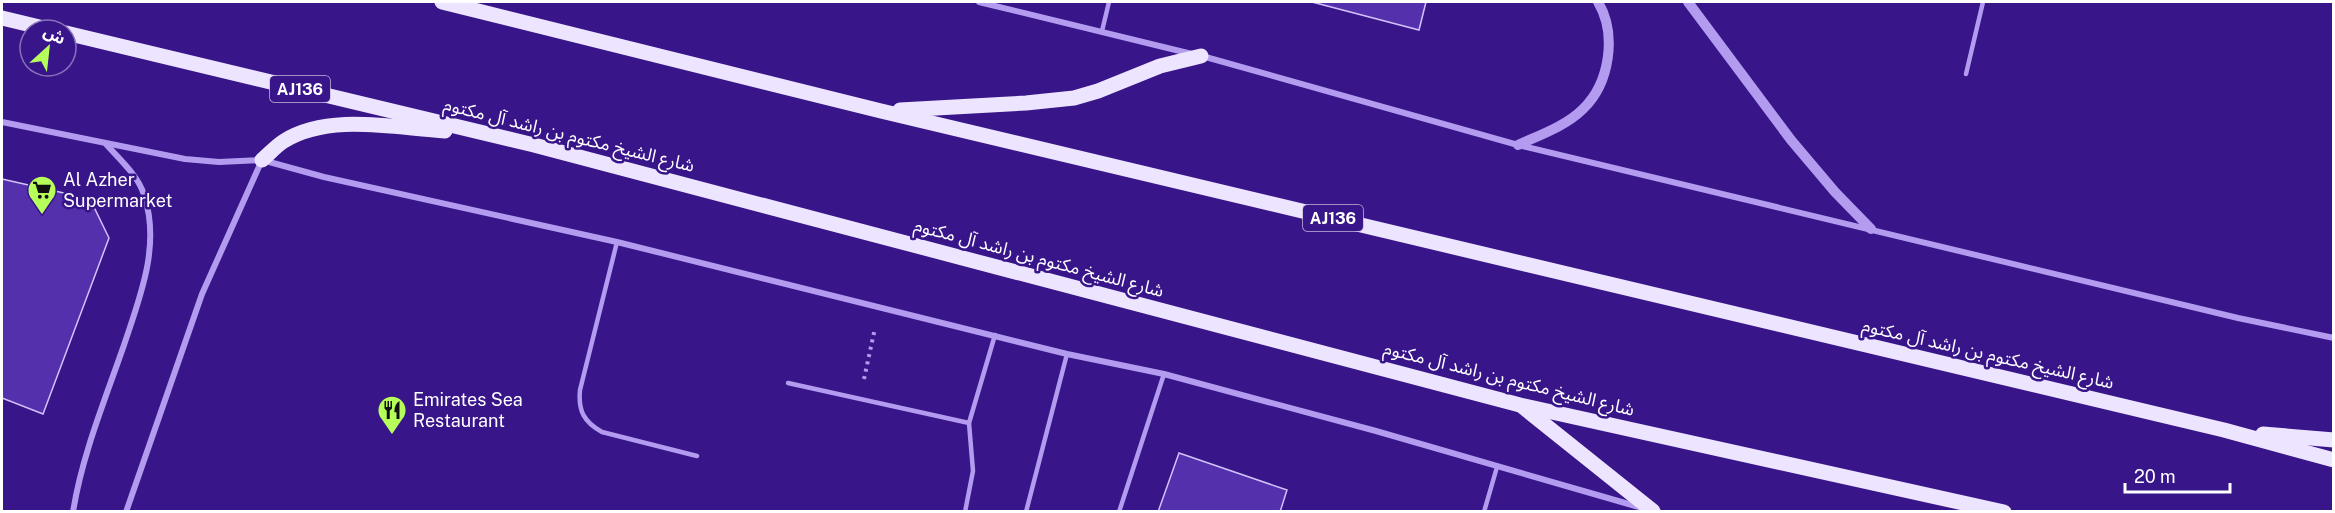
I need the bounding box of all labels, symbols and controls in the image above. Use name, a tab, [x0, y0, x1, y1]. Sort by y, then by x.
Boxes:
north arrow	[18, 18, 78, 78]
text: ش	[41, 22, 69, 49]
road number: AJ136	[270, 76, 330, 102]
street label: شارع الشيخ مكتوم بن راشد آل مكتوم	[441, 93, 697, 180]
place label: Al Azher Supermarket	[63, 169, 173, 211]
supermarket icon: Al Azher Supermarket	[26, 174, 58, 216]
road number: AJ136	[1303, 205, 1363, 231]
street label: شارع الشيخ مكتوم بن راشد آل مكتوم	[911, 214, 1166, 305]
street label: شارع الشيخ مكتوم بن راشد آل مكتوم	[1859, 314, 2116, 397]
street label: شارع الشيخ مكتوم بن راشد آل مكتوم	[1381, 337, 1637, 424]
place label: Emirates Sea Restaurant	[413, 389, 523, 431]
restaurant icon: Emirates Sea Restaurant	[376, 394, 408, 436]
scale bar	[2125, 456, 2230, 494]
text: 20 m	[2134, 466, 2176, 487]

